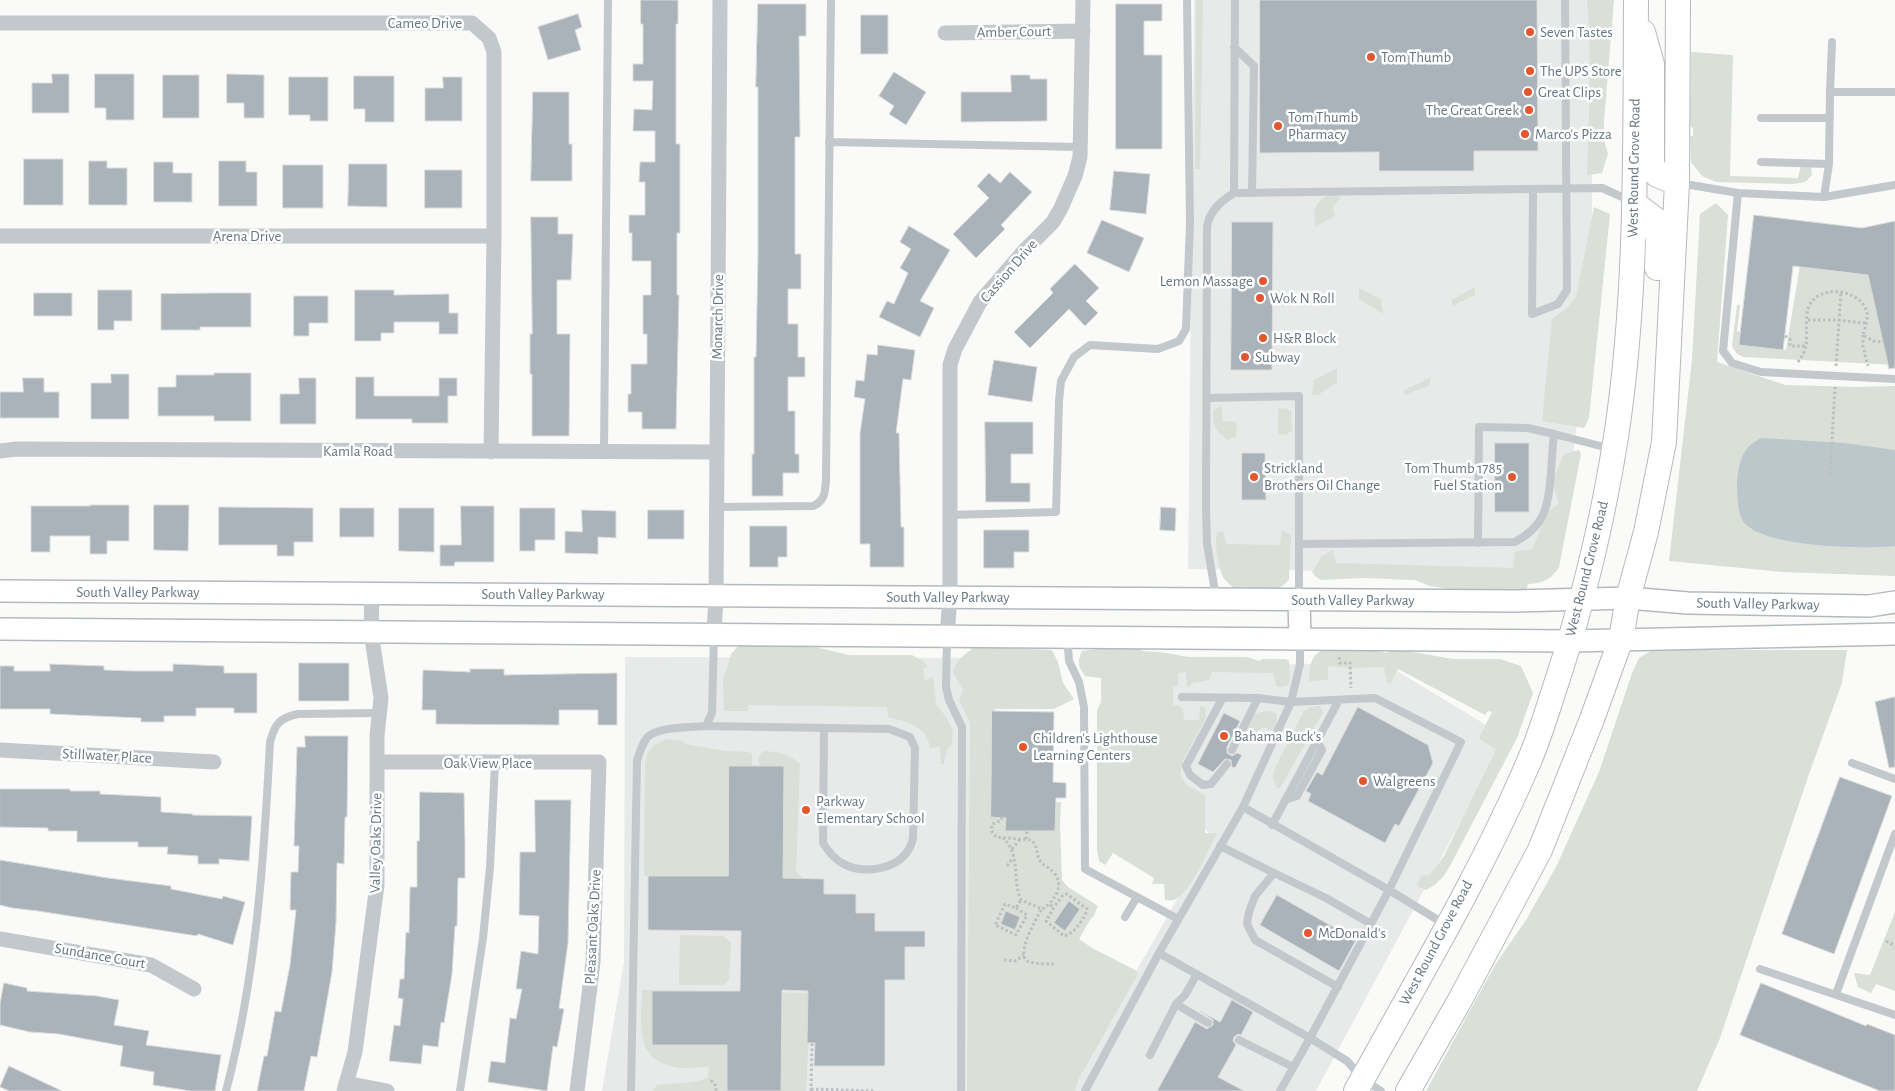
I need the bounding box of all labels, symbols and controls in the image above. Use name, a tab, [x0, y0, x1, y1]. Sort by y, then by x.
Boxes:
street label: Cameo Drive	[388, 14, 462, 32]
street label: Amber Court	[977, 22, 1051, 42]
place label: Seven Tastes	[1540, 23, 1613, 41]
marker: Seven Tastes	[1524, 26, 1536, 38]
place label: Tom Thumb	[1381, 48, 1451, 66]
marker: Tom Thumb	[1365, 51, 1377, 63]
place label: The UPS Store	[1540, 62, 1622, 80]
marker: The UPS Store	[1524, 65, 1536, 77]
place label: Great Clips	[1538, 83, 1601, 101]
marker: Great Clips	[1522, 86, 1534, 98]
street label: West Round Grove Road	[1624, 98, 1644, 238]
place label: The Great Greek	[1426, 101, 1519, 119]
marker: The Great Greek	[1523, 104, 1535, 116]
place label: Tom Thumb Pharmacy	[1288, 108, 1358, 143]
marker: Tom Thumb Pharmacy	[1272, 120, 1284, 132]
place label: Marco's Pizza	[1535, 125, 1612, 143]
marker: Marco's Pizza	[1519, 128, 1531, 140]
street label: Arena Drive	[213, 227, 281, 245]
street label: Cassion Drive	[977, 236, 1041, 306]
place label: Lemon Massage	[1160, 272, 1253, 290]
street label: Monarch Drive	[708, 274, 728, 360]
marker: Lemon Massage	[1257, 275, 1269, 287]
place label: Wok N Roll	[1270, 289, 1335, 307]
marker: Wok N Roll	[1254, 292, 1266, 304]
place label: H&R Block	[1273, 329, 1336, 347]
marker: H&R Block	[1257, 332, 1269, 344]
place label: Subway	[1255, 348, 1300, 366]
marker: Subway	[1239, 351, 1251, 363]
street label: Kamla Road	[323, 442, 393, 460]
place label: Strickland Brothers Oil Change	[1264, 459, 1380, 494]
place label: Tom Thumb 1785 Fuel Station	[1404, 459, 1502, 494]
marker: Strickland Brothers Oil Change	[1248, 471, 1260, 483]
marker: Tom Thumb 1785 Fuel Station	[1506, 471, 1518, 483]
street label: West Round Grove Road	[1561, 499, 1613, 639]
street label: South Valley Parkway	[76, 583, 200, 601]
street label: South Valley Parkway	[481, 585, 605, 603]
street label: South Valley Parkway	[886, 588, 1010, 606]
street label: South Valley Parkway	[1291, 591, 1415, 609]
street label: South Valley Parkway	[1696, 594, 1820, 614]
place label: Bahama Buck's	[1234, 727, 1321, 745]
place label: Children's Lighthouse Learning Centers	[1033, 729, 1158, 764]
marker: Bahama Buck's	[1218, 730, 1230, 742]
marker: Children's Lighthouse Learning Centers	[1017, 741, 1029, 753]
street label: Stillwater Place	[62, 745, 152, 767]
street label: Oak View Place	[444, 754, 532, 772]
place label: Walgreens	[1373, 772, 1435, 790]
marker: Walgreens	[1357, 775, 1369, 787]
place label: Parkway Elementary School	[816, 792, 925, 827]
street label: Valley Oaks Drive	[366, 793, 386, 893]
marker: Parkway Elementary School	[800, 804, 812, 816]
street label: Pleasant Oaks Drive	[581, 869, 605, 985]
street label: West Round Grove Road	[1395, 877, 1477, 1009]
place label: McDonald's	[1318, 924, 1386, 942]
marker: McDonald's	[1302, 927, 1314, 939]
street label: Sundance Court	[53, 939, 147, 973]

